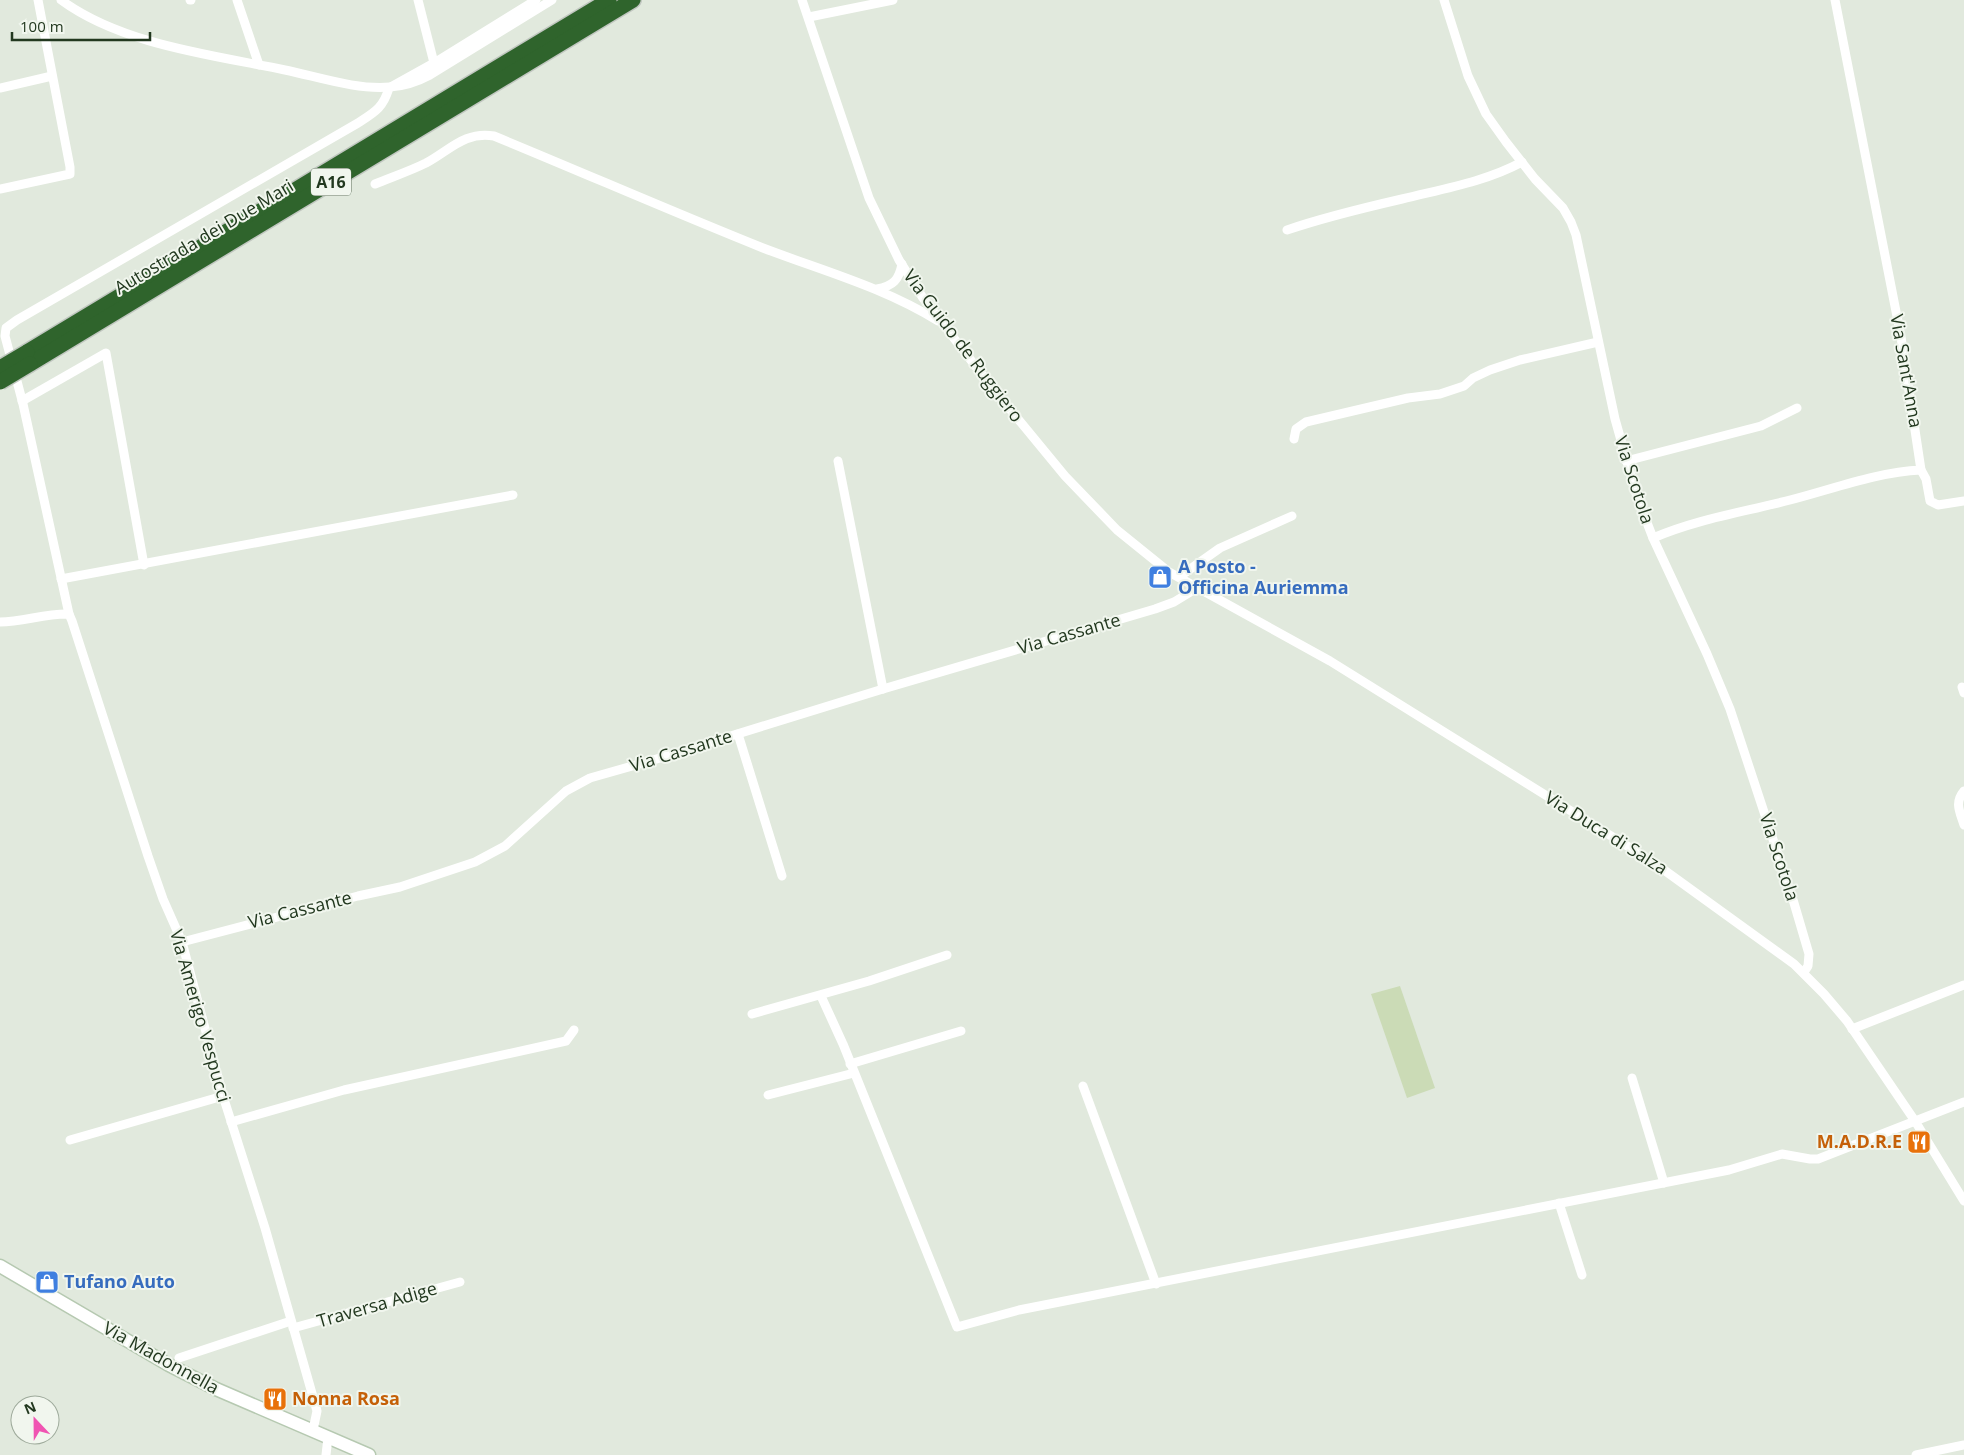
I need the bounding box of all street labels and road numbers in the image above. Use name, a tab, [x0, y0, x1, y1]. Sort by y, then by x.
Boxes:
road number: A16	[311, 168, 351, 196]
street label: Autostrada dei Due Mari	[109, 173, 298, 299]
street label: Via Guido de Ruggiero	[898, 264, 1029, 427]
street label: Via Sant'Anna	[1885, 312, 1929, 429]
street label: Via Scotola	[1609, 433, 1660, 527]
street label: Via Cassante	[1014, 607, 1123, 659]
street label: Via Cassante	[627, 723, 735, 777]
street label: Via Duca di Salza	[1541, 785, 1672, 880]
street label: Via Scotola	[1754, 810, 1805, 904]
street label: Via Cassante	[245, 885, 354, 933]
street label: Via Amerigo Vespucci	[165, 927, 237, 1105]
street label: Traversa Adige	[314, 1275, 440, 1333]
street label: Via Madonnella	[99, 1315, 224, 1399]

